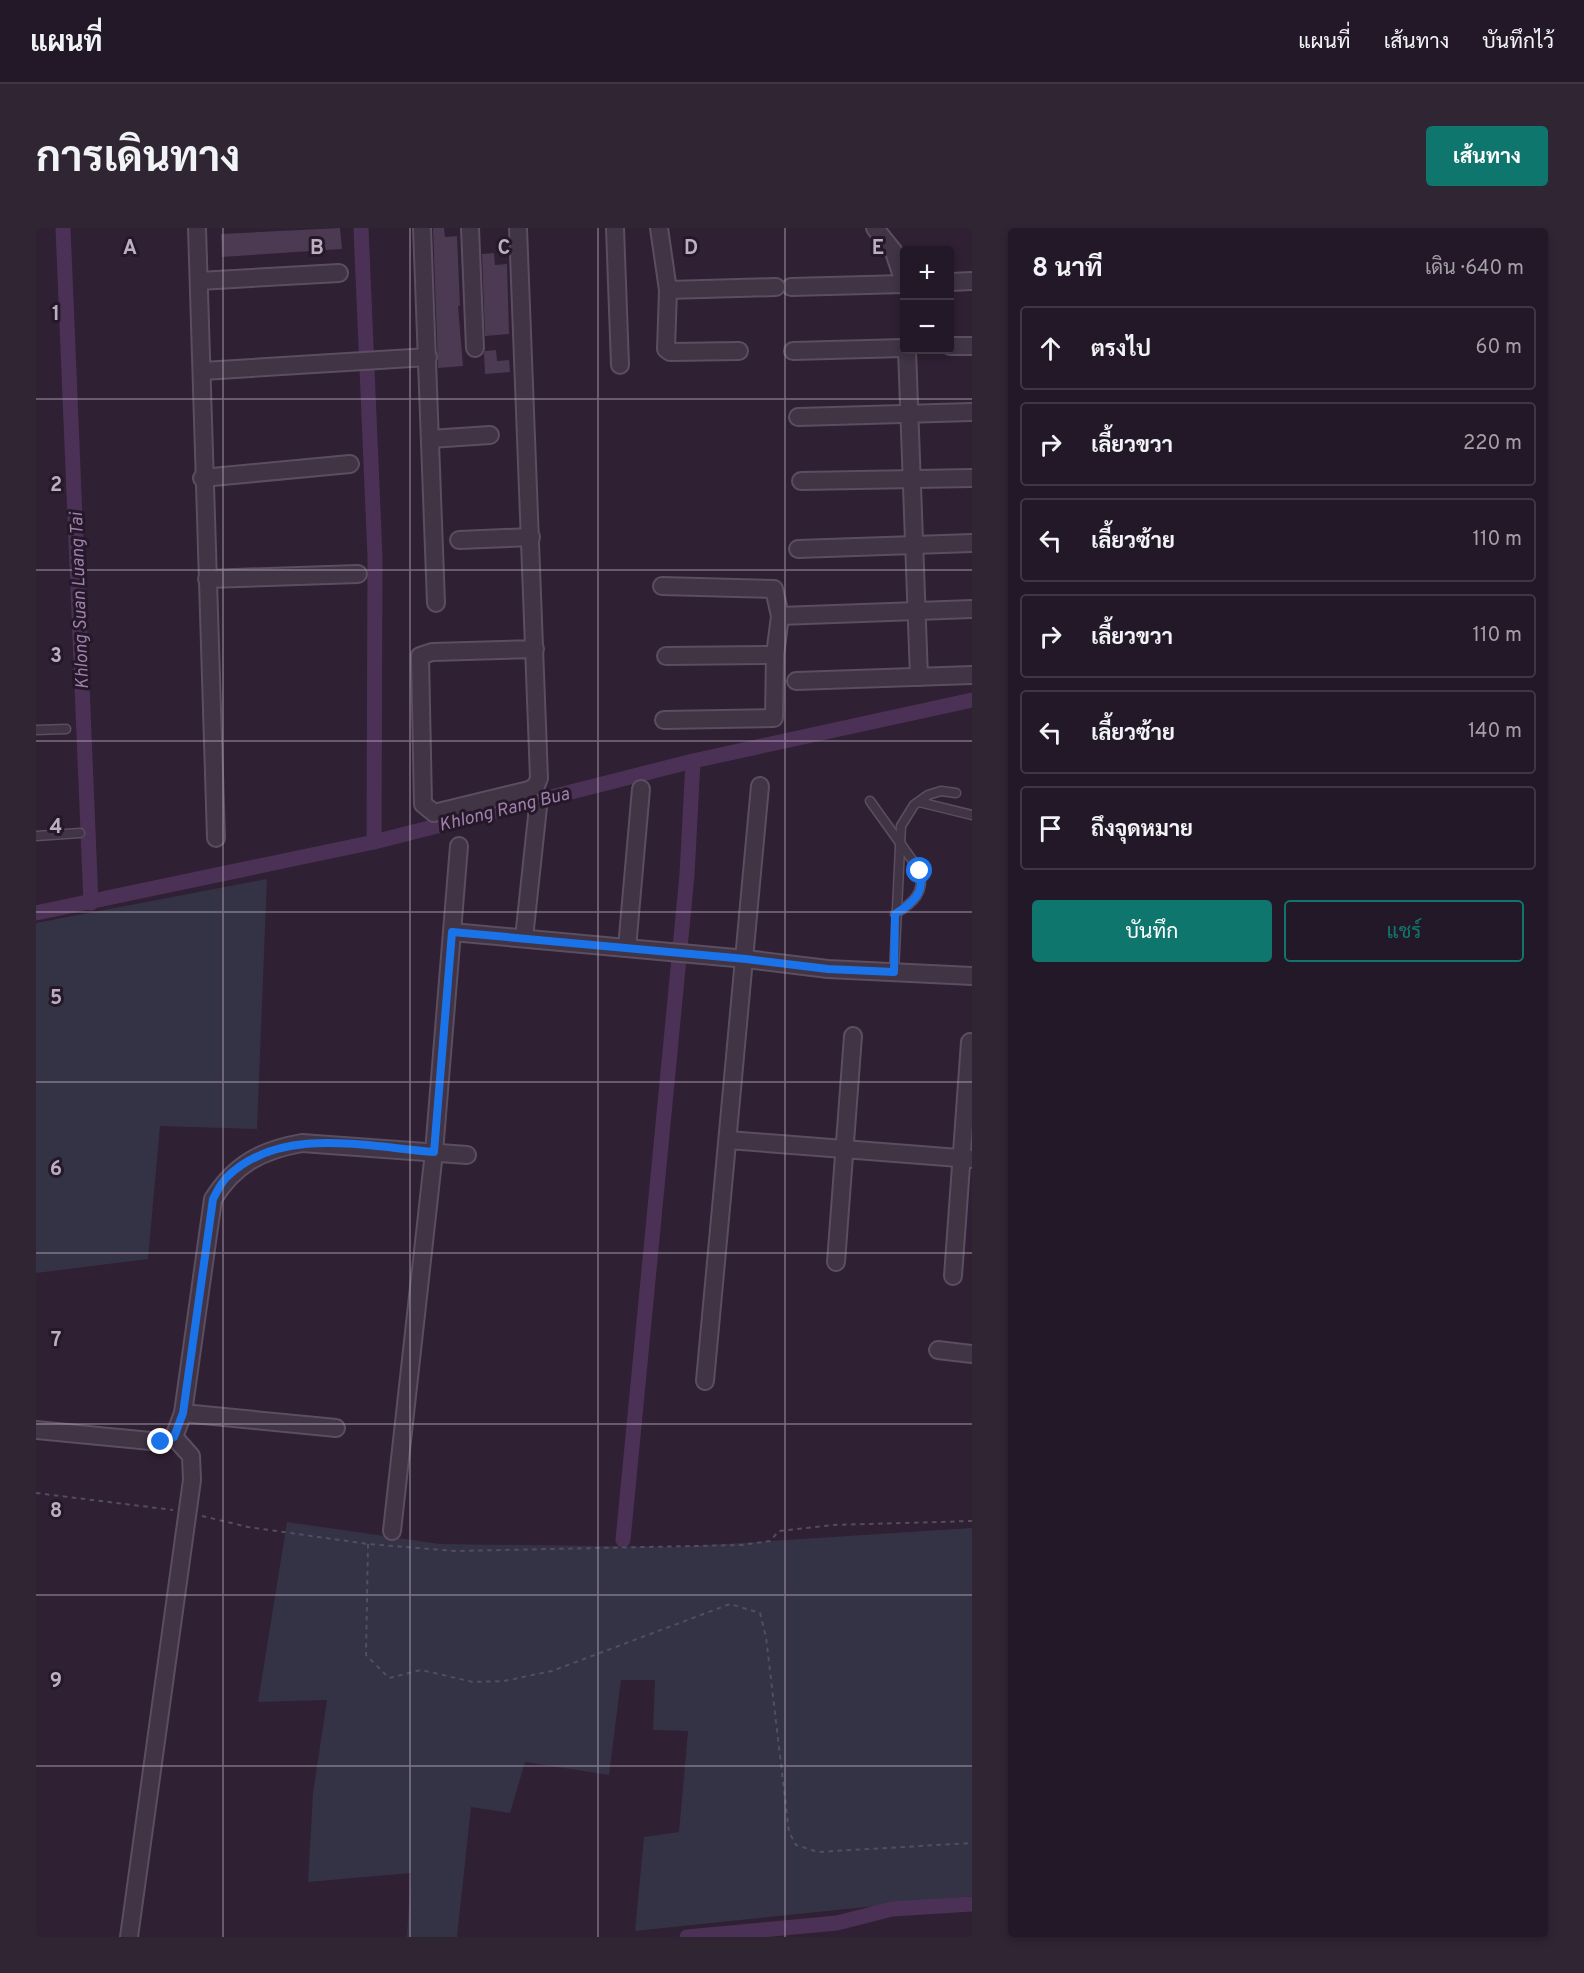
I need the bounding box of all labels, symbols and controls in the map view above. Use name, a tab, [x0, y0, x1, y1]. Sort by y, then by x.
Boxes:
text: แผนที่	[30, 26, 103, 62]
text: แผนที่	[1298, 29, 1351, 56]
text: เส้นทาง	[1384, 29, 1449, 56]
text: บันทึกไว้	[1482, 29, 1554, 56]
button: เส้นทาง	[1426, 126, 1548, 186]
text: การเดินทาง	[36, 134, 240, 187]
text: A	[123, 236, 137, 262]
text: B	[310, 236, 324, 262]
text: C	[498, 236, 510, 262]
text: D	[684, 236, 698, 262]
text: E	[872, 236, 884, 262]
map controls	[900, 246, 954, 354]
button: +	[900, 246, 954, 300]
text: 8 นาที	[1032, 253, 1103, 286]
text: เดิน · 640 m	[1425, 256, 1524, 282]
button: −	[900, 300, 954, 354]
text: 1	[52, 302, 60, 328]
icon: ahead	[1034, 332, 1067, 365]
text: 60 m	[1476, 335, 1522, 361]
text: ตรงไป	[1091, 337, 1151, 364]
icon: right	[1034, 428, 1067, 461]
text: 220 m	[1463, 431, 1522, 457]
text: เลี้ยวขวา	[1091, 433, 1173, 460]
text: 2	[50, 473, 62, 499]
water label: Khlong Suan Luang Tai	[66, 511, 95, 690]
icon: left	[1034, 524, 1067, 557]
text: 110 m	[1473, 527, 1522, 553]
text: เลี้ยวซ้าย	[1091, 529, 1175, 556]
icon: right	[1034, 620, 1067, 653]
text: 110 m	[1473, 623, 1522, 649]
text: เลี้ยวขวา	[1091, 625, 1173, 652]
text: 3	[50, 644, 62, 670]
icon: left	[1034, 716, 1067, 749]
text: 140 m	[1468, 719, 1522, 745]
text: เลี้ยวซ้าย	[1091, 721, 1175, 748]
water label: Khlong Rang Bua	[437, 783, 573, 838]
icon: arrive	[1034, 812, 1067, 845]
text: 4	[50, 815, 62, 841]
text: ถึงจุดหมาย	[1091, 817, 1193, 844]
route start	[906, 857, 932, 883]
button: บันทึก	[1032, 900, 1272, 962]
button: แชร์	[1284, 900, 1524, 962]
text: 5	[50, 986, 62, 1012]
text: 6	[50, 1157, 62, 1183]
text: 7	[51, 1328, 61, 1354]
route end	[147, 1428, 173, 1454]
text: 8	[50, 1499, 62, 1525]
text: 9	[50, 1669, 62, 1695]

